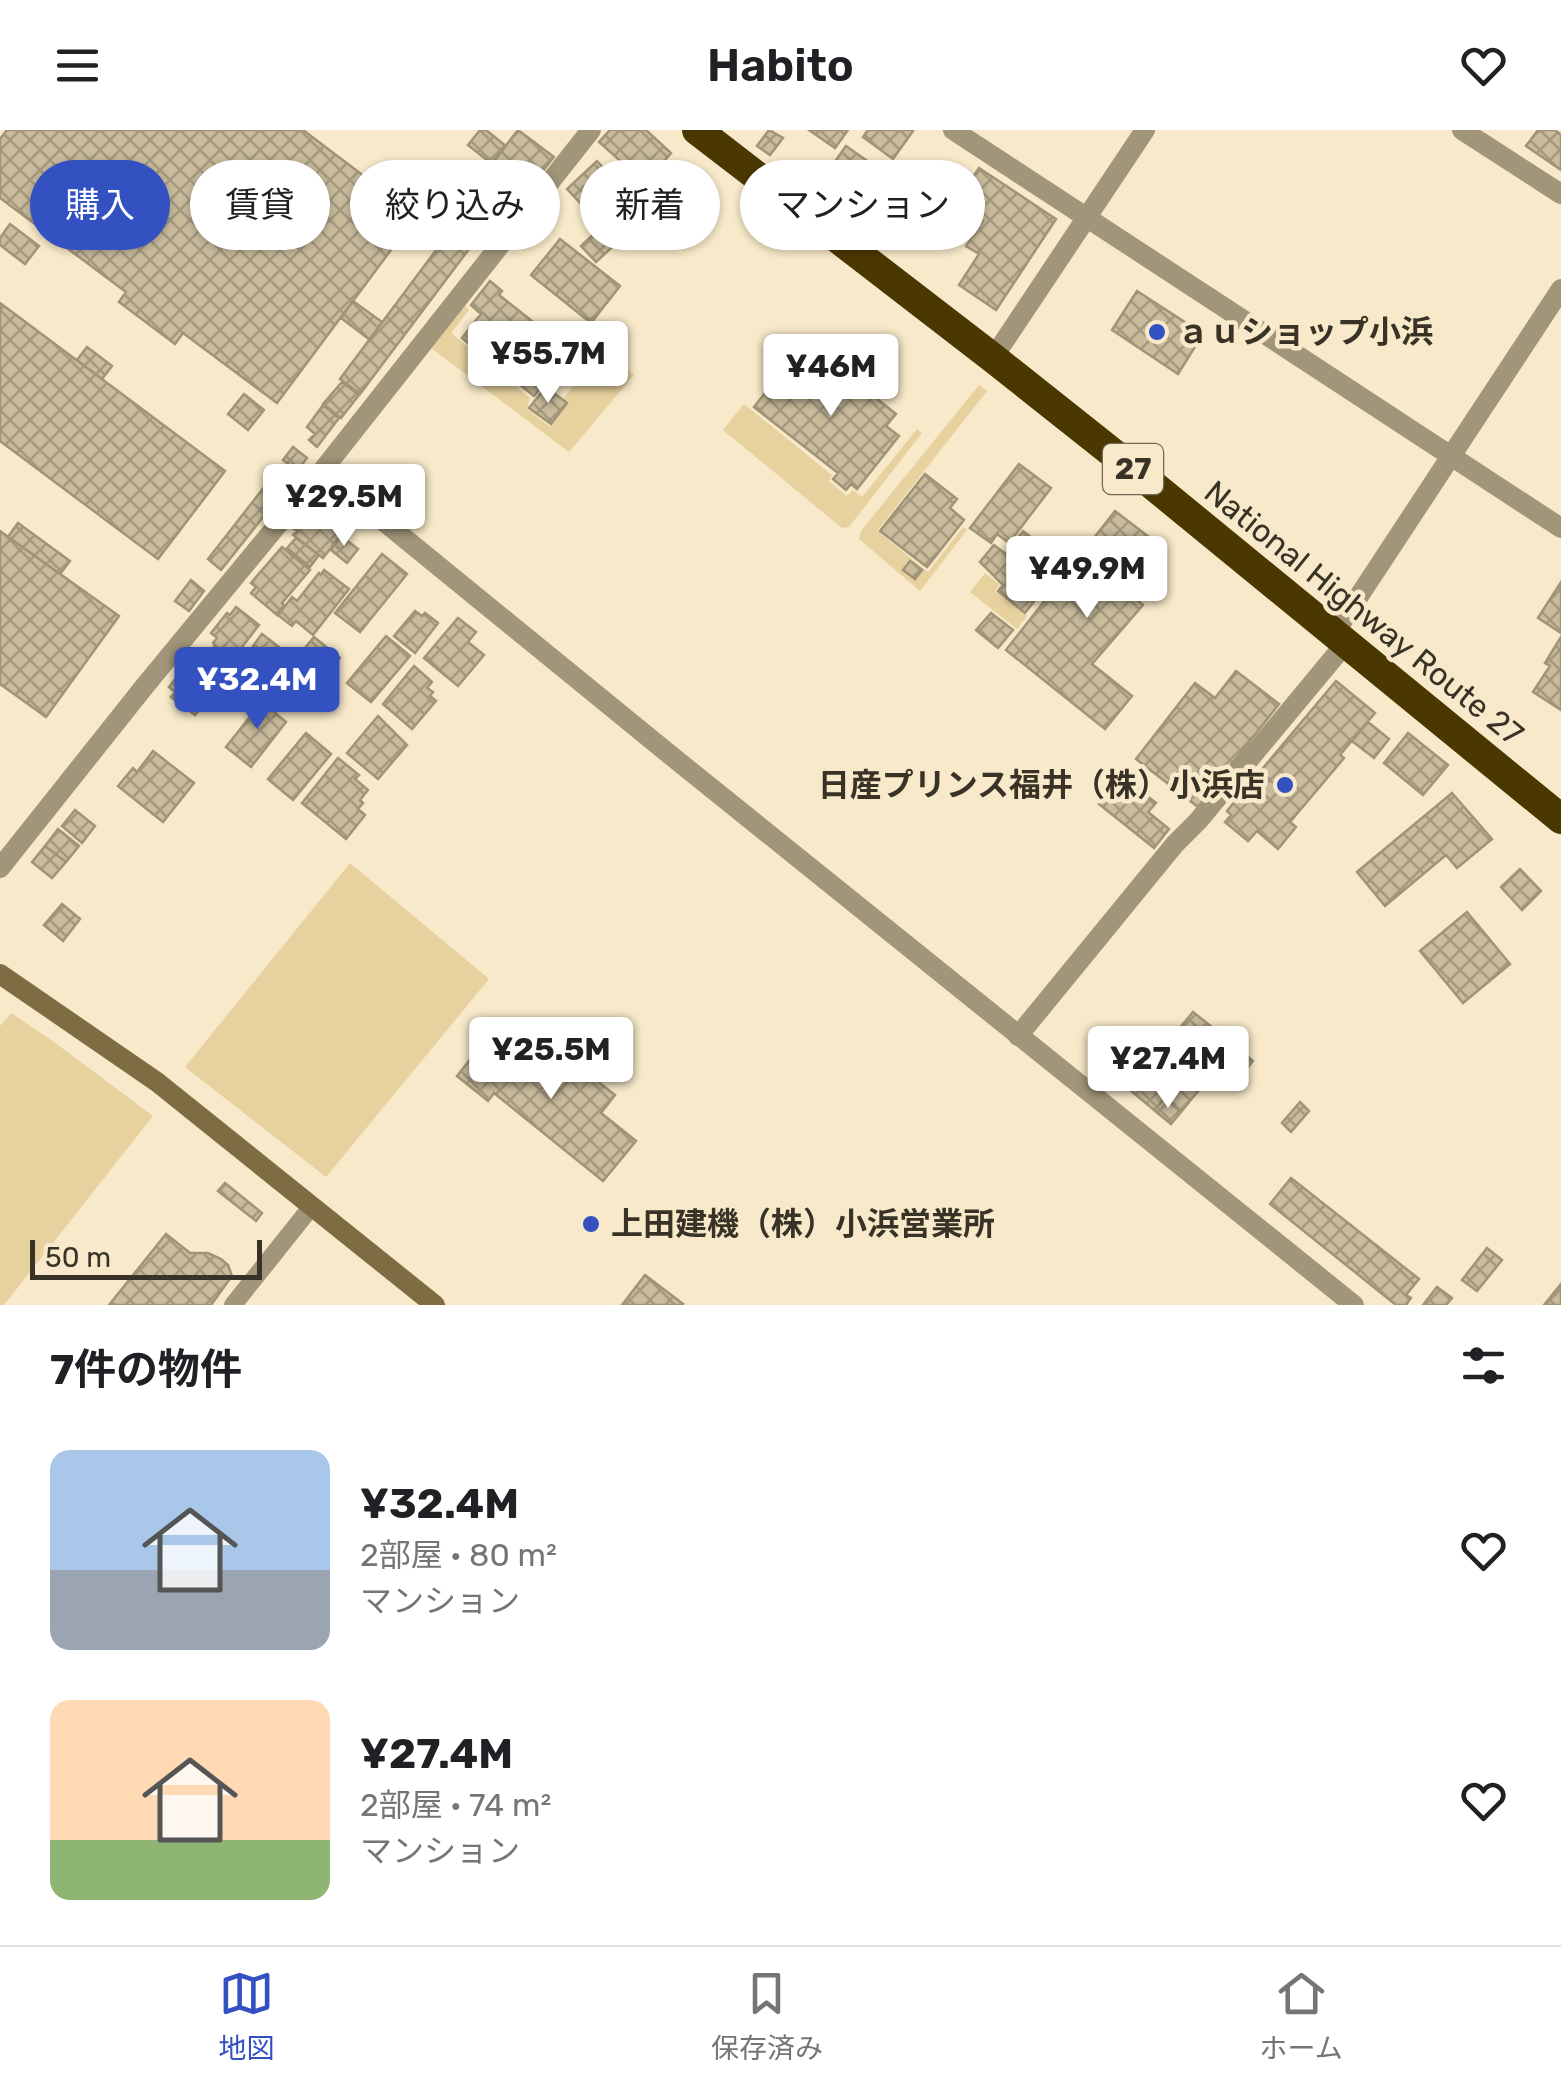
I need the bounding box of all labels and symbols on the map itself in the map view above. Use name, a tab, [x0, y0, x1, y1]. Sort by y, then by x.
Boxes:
place label: ａｕショップ小浜	[1177, 313, 1433, 351]
pin: ¥55.7M	[467, 321, 629, 406]
marker: ａｕショップ小浜	[1146, 321, 1168, 343]
pin: ¥46M	[772, 334, 890, 419]
road number: 27	[1103, 444, 1163, 494]
pin: ¥29.5M	[263, 464, 425, 549]
street label: National Highway Route 27	[1197, 473, 1531, 753]
pin: ¥49.9M	[1006, 536, 1168, 621]
pin: ¥32.4M	[176, 647, 338, 732]
place label: 日産プリンス福井（株）小浜店	[818, 766, 1265, 804]
marker: 日産プリンス福井（株）小浜店	[1274, 774, 1296, 796]
pin: ¥25.5M	[470, 1017, 632, 1102]
pin: ¥27.4M	[1087, 1026, 1249, 1111]
place label: 上田建機（株）小浜営業所	[611, 1205, 995, 1243]
marker: 上田建機（株）小浜営業所	[580, 1213, 602, 1235]
scale bar	[30, 1235, 262, 1280]

